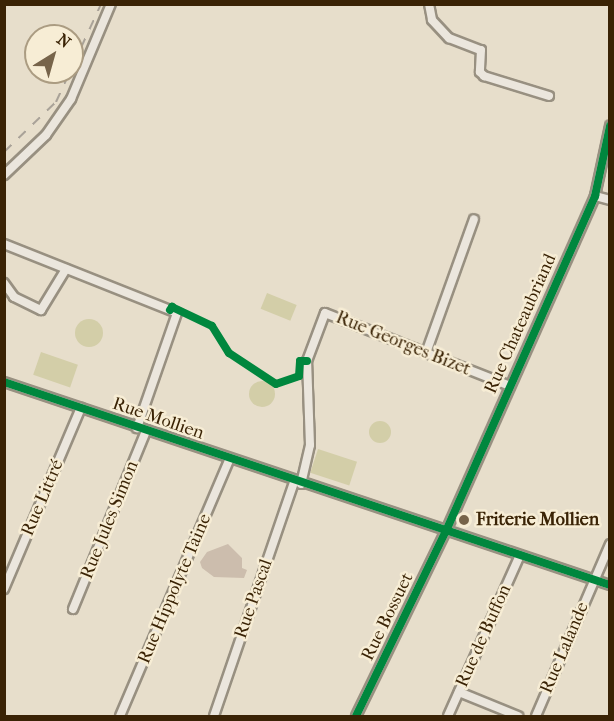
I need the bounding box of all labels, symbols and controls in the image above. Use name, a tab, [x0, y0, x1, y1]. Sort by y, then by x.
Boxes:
north arrow	[24, 24, 84, 84]
text: N	[53, 30, 74, 52]
street label: Rue Chateaubriand	[480, 251, 562, 397]
street label: Rue Georges Bizet	[333, 307, 473, 381]
street label: Rue Mollien	[109, 393, 207, 445]
street label: Rue Littré	[17, 457, 69, 539]
street label: Rue Jules Simon	[76, 458, 144, 582]
place label: Friterie Mollien	[476, 509, 599, 531]
street label: Rue Hippolyte Taine	[134, 511, 216, 667]
marker: Friterie Mollien	[457, 513, 471, 527]
street label: Rue Pascal	[230, 556, 278, 642]
street label: Rue Bossuet	[357, 569, 419, 665]
street label: Rue de Buffon	[452, 581, 516, 691]
street label: Rue Lalande	[536, 599, 594, 697]

